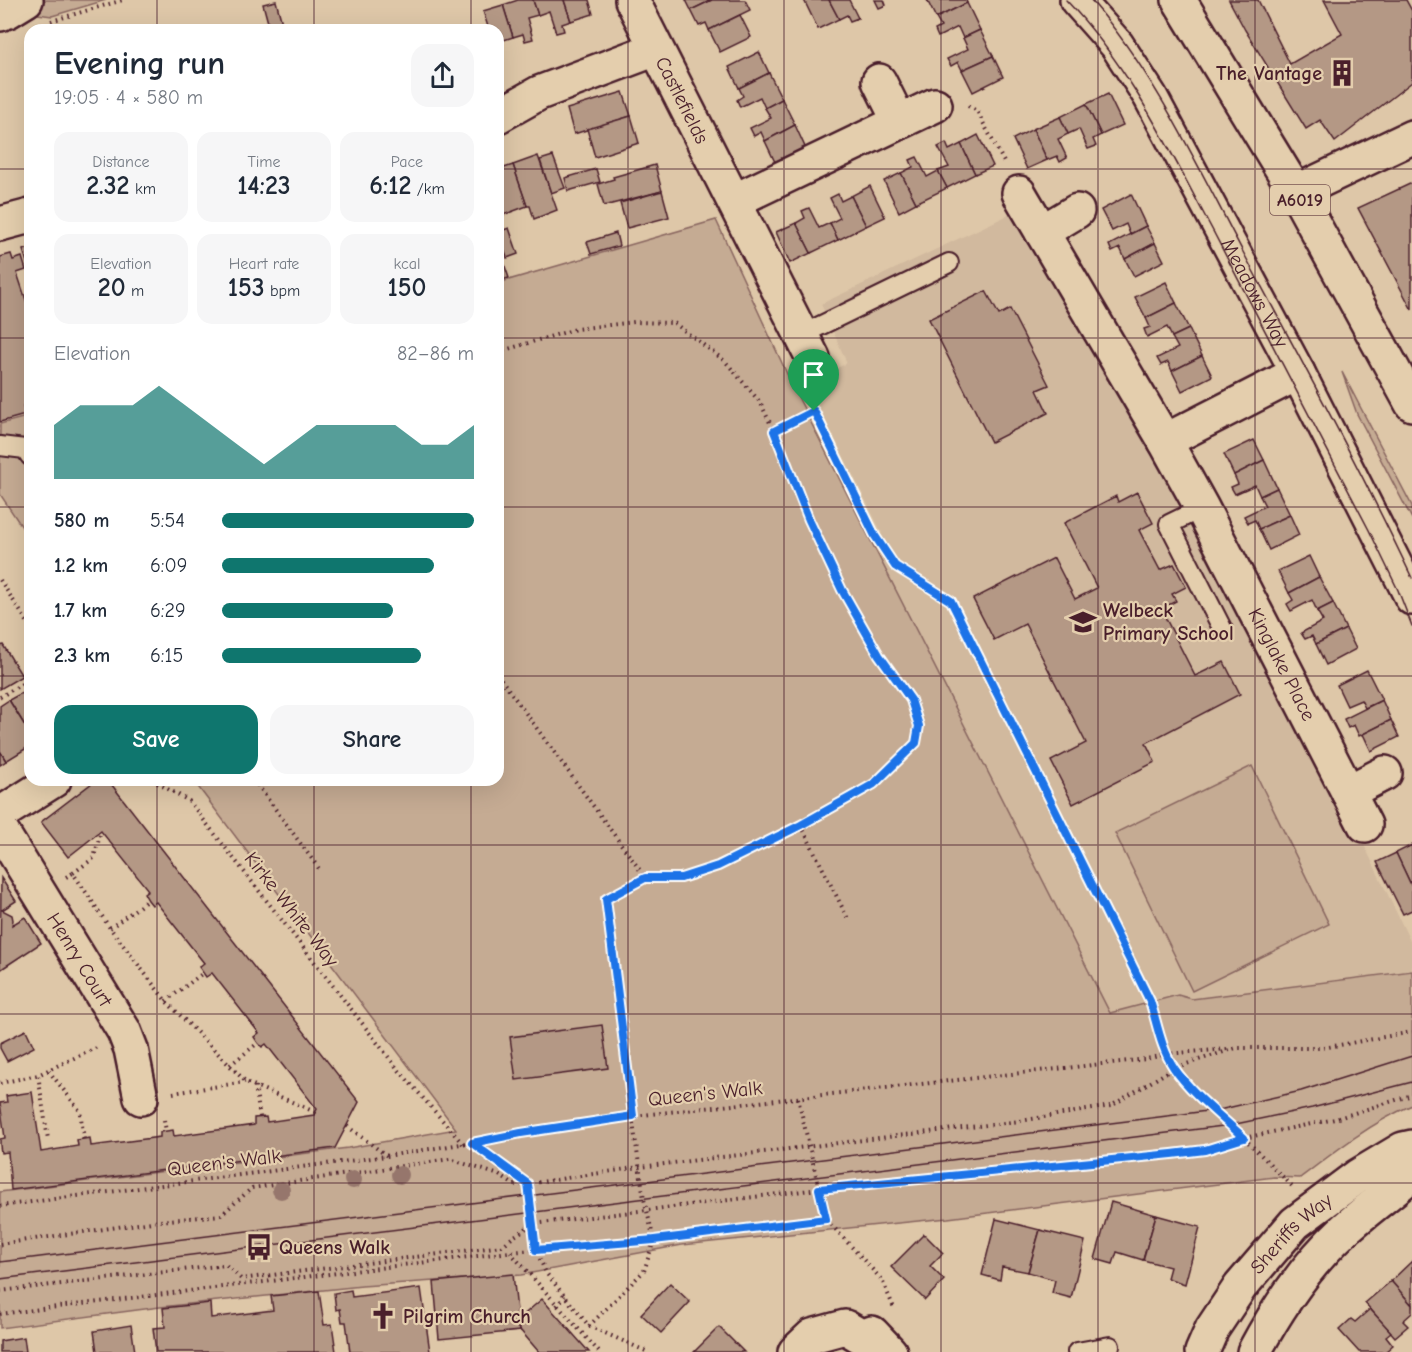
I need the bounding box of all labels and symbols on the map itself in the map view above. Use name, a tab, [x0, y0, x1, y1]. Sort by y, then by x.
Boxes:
street label: Castlefields	[650, 53, 714, 148]
building icon: The Vantage	[1327, 58, 1357, 88]
place label: The Vantage	[1216, 62, 1322, 85]
road number: A6019	[1270, 185, 1330, 215]
street label: Meadows Way	[1216, 234, 1293, 352]
pin	[788, 349, 839, 411]
place label: Welbeck Primary School	[1103, 599, 1234, 645]
street label: Kinglake Place	[1243, 604, 1320, 725]
school or university icon: Welbeck Primary School	[1068, 607, 1098, 637]
street label: Kirke White Way	[240, 847, 344, 971]
street label: Henry Court	[42, 908, 118, 1012]
street label: Queen's Walk	[647, 1076, 764, 1111]
street label: Queen's Walk	[166, 1144, 283, 1181]
street label: Sheriffs Way	[1246, 1188, 1337, 1278]
bus stop icon: Queens Walk	[244, 1232, 274, 1262]
place label: Queens Walk	[279, 1236, 390, 1259]
church icon: Pilgrim Church	[368, 1301, 398, 1331]
place label: Pilgrim Church	[403, 1305, 531, 1328]

